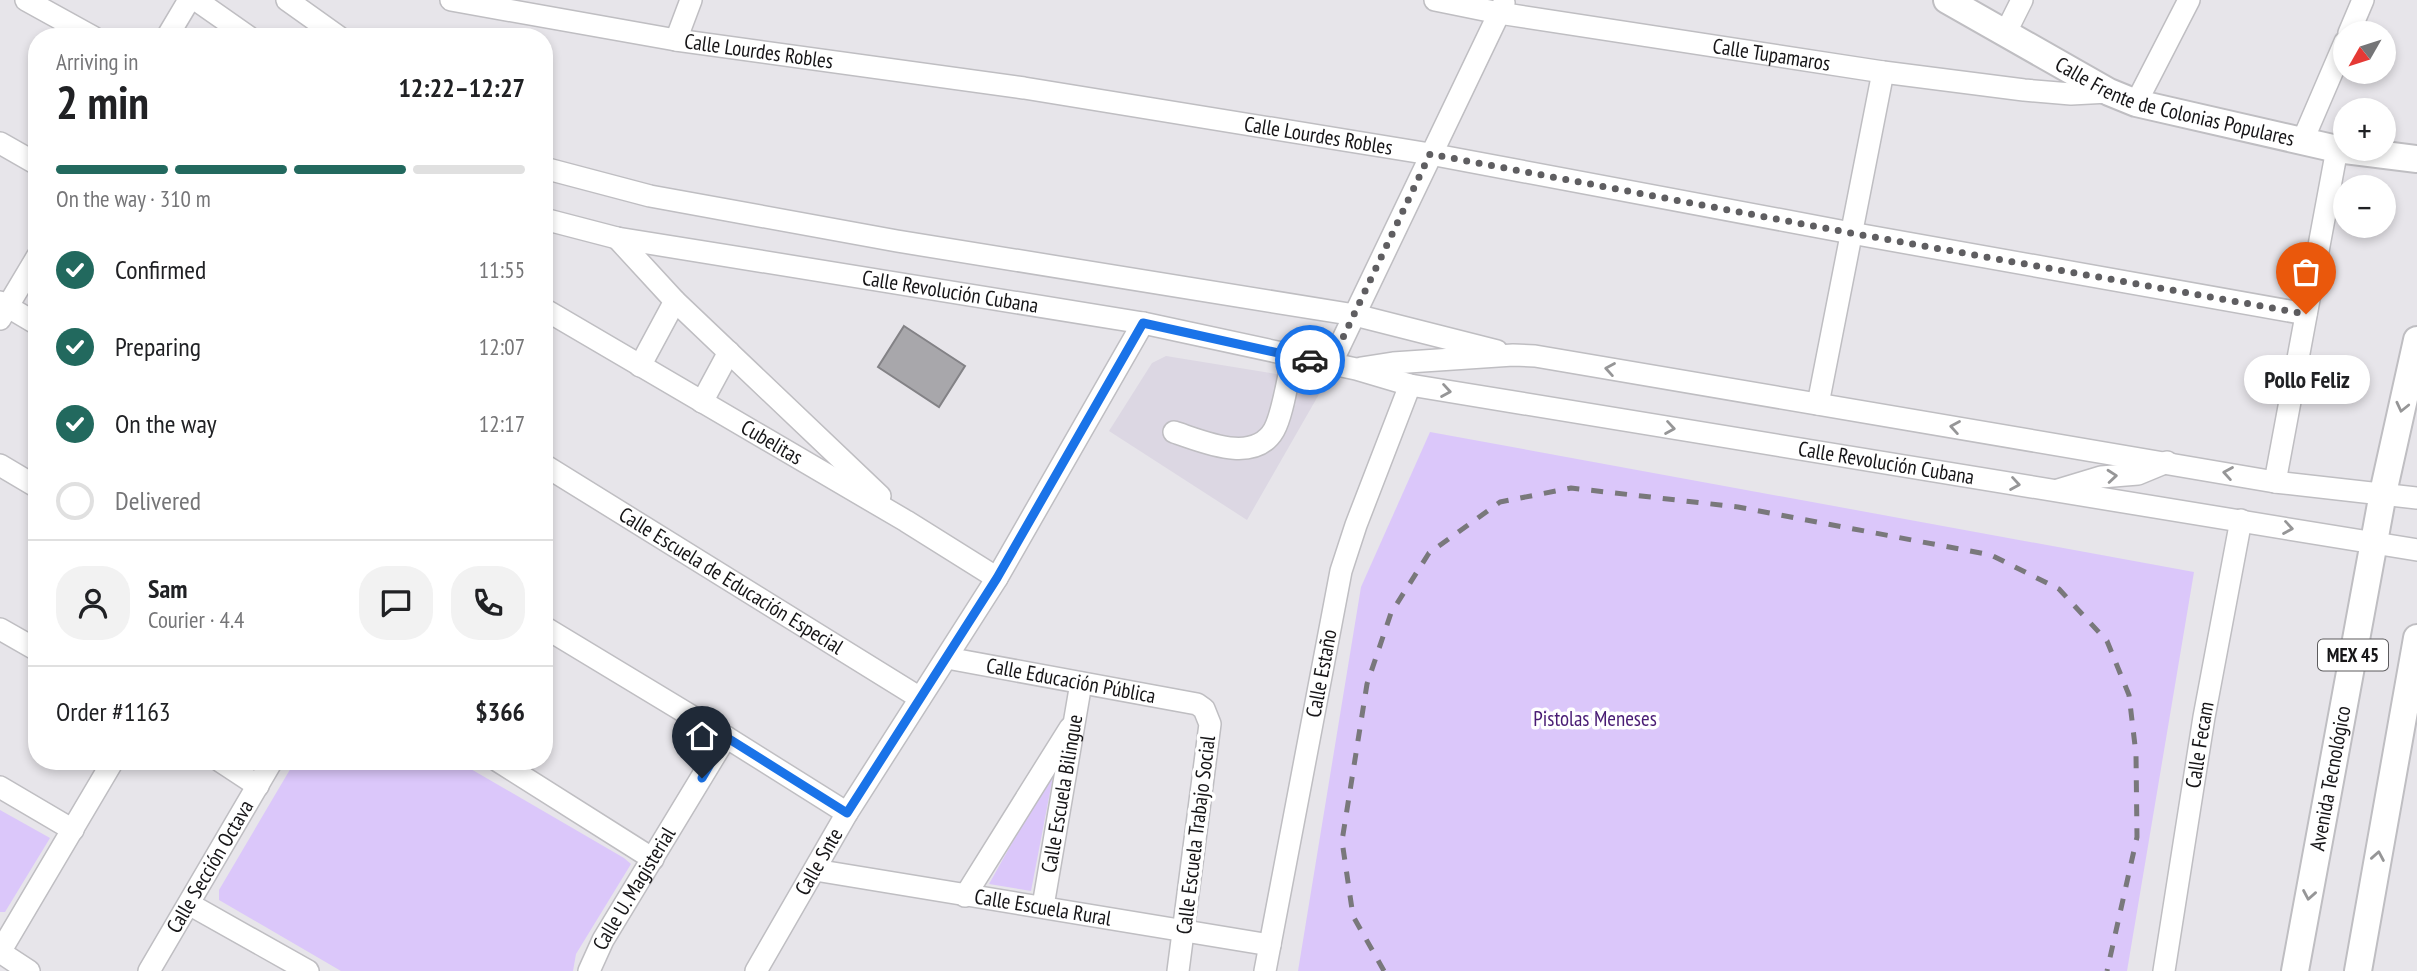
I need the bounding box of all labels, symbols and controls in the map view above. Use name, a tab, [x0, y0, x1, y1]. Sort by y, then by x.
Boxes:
north arrow	[2333, 21, 2396, 84]
map controls	[2333, 21, 2396, 238]
street label: Calle Lourdes Robles	[683, 27, 835, 75]
street label: Calle Tupamaros	[1711, 32, 1832, 77]
text: Arriving in	[56, 47, 138, 76]
street label: Calle Frente de Colonias Populares	[2051, 50, 2297, 152]
text: 12:22–12:27	[398, 71, 525, 104]
text: 2 min	[56, 72, 149, 132]
button: +	[2333, 98, 2396, 161]
street label: Calle Lourdes Robles	[1242, 110, 1395, 161]
button: −	[2333, 175, 2396, 238]
text: On the way · 310 m	[56, 184, 211, 213]
pin	[2276, 242, 2336, 314]
icon: check	[56, 251, 94, 289]
text: Confirmed	[115, 253, 206, 286]
icon: bag	[2287, 253, 2325, 291]
text: 11:55	[479, 255, 525, 284]
street label: Calle Revolución Cubana	[860, 264, 1040, 319]
courier	[1275, 325, 1345, 395]
icon: check	[56, 328, 94, 366]
text: Preparing	[115, 330, 201, 363]
text: 12:07	[479, 332, 525, 361]
icon: car	[1291, 341, 1329, 379]
callout: Pollo Feliz	[2243, 356, 2369, 405]
one-way arrow	[1604, 362, 1616, 377]
text: Pollo Feliz	[2264, 365, 2350, 394]
one-way arrow	[1440, 383, 1452, 398]
one-way arrow	[2396, 401, 2410, 413]
icon: check	[56, 405, 94, 443]
text: On the way	[115, 407, 217, 440]
text: 12:17	[479, 409, 525, 438]
street label: Cubelitas	[736, 413, 808, 471]
one-way arrow	[1664, 420, 1676, 435]
one-way arrow	[1949, 420, 1961, 435]
street label: Calle Revolución Cubana	[1796, 435, 1976, 490]
one-way arrow	[2222, 466, 2234, 481]
one-way arrow	[2106, 469, 2117, 484]
one-way arrow	[2010, 476, 2021, 491]
text: Delivered	[115, 484, 201, 517]
street label: Calle Escuela de Educación Especial	[614, 501, 849, 660]
one-way arrow	[2283, 520, 2294, 535]
button: person	[56, 566, 130, 640]
button: chat	[359, 566, 433, 640]
button: phone	[451, 566, 525, 640]
text: Sam	[148, 572, 187, 605]
text: Courier · 4.4	[148, 605, 244, 634]
street label: Calle Estaño	[1299, 627, 1343, 720]
road number: MEX 45	[2318, 640, 2388, 670]
street label: Calle Educación Pública	[984, 651, 1158, 709]
text: Order #1163	[56, 695, 171, 728]
text: $366	[475, 695, 525, 728]
street label: Calle Fecam	[2179, 699, 2220, 790]
street label: Avenida Tecnológico	[2303, 704, 2357, 853]
park label: Pistolas Meneses	[1533, 705, 1657, 732]
pin	[672, 706, 732, 778]
street label: Calle Escuela Bilingue	[1035, 712, 1088, 875]
icon: home	[683, 717, 721, 755]
street label: Calle Escuela Trabajo Social	[1170, 734, 1221, 936]
street label: Calle Sección Octava	[160, 795, 259, 938]
street label: Calle U. Magisterial	[586, 822, 681, 954]
street label: Calle Snte	[788, 823, 848, 900]
one-way arrow	[2370, 850, 2385, 862]
street label: Calle Escuela Rural	[973, 883, 1113, 932]
one-way arrow	[2302, 889, 2317, 901]

